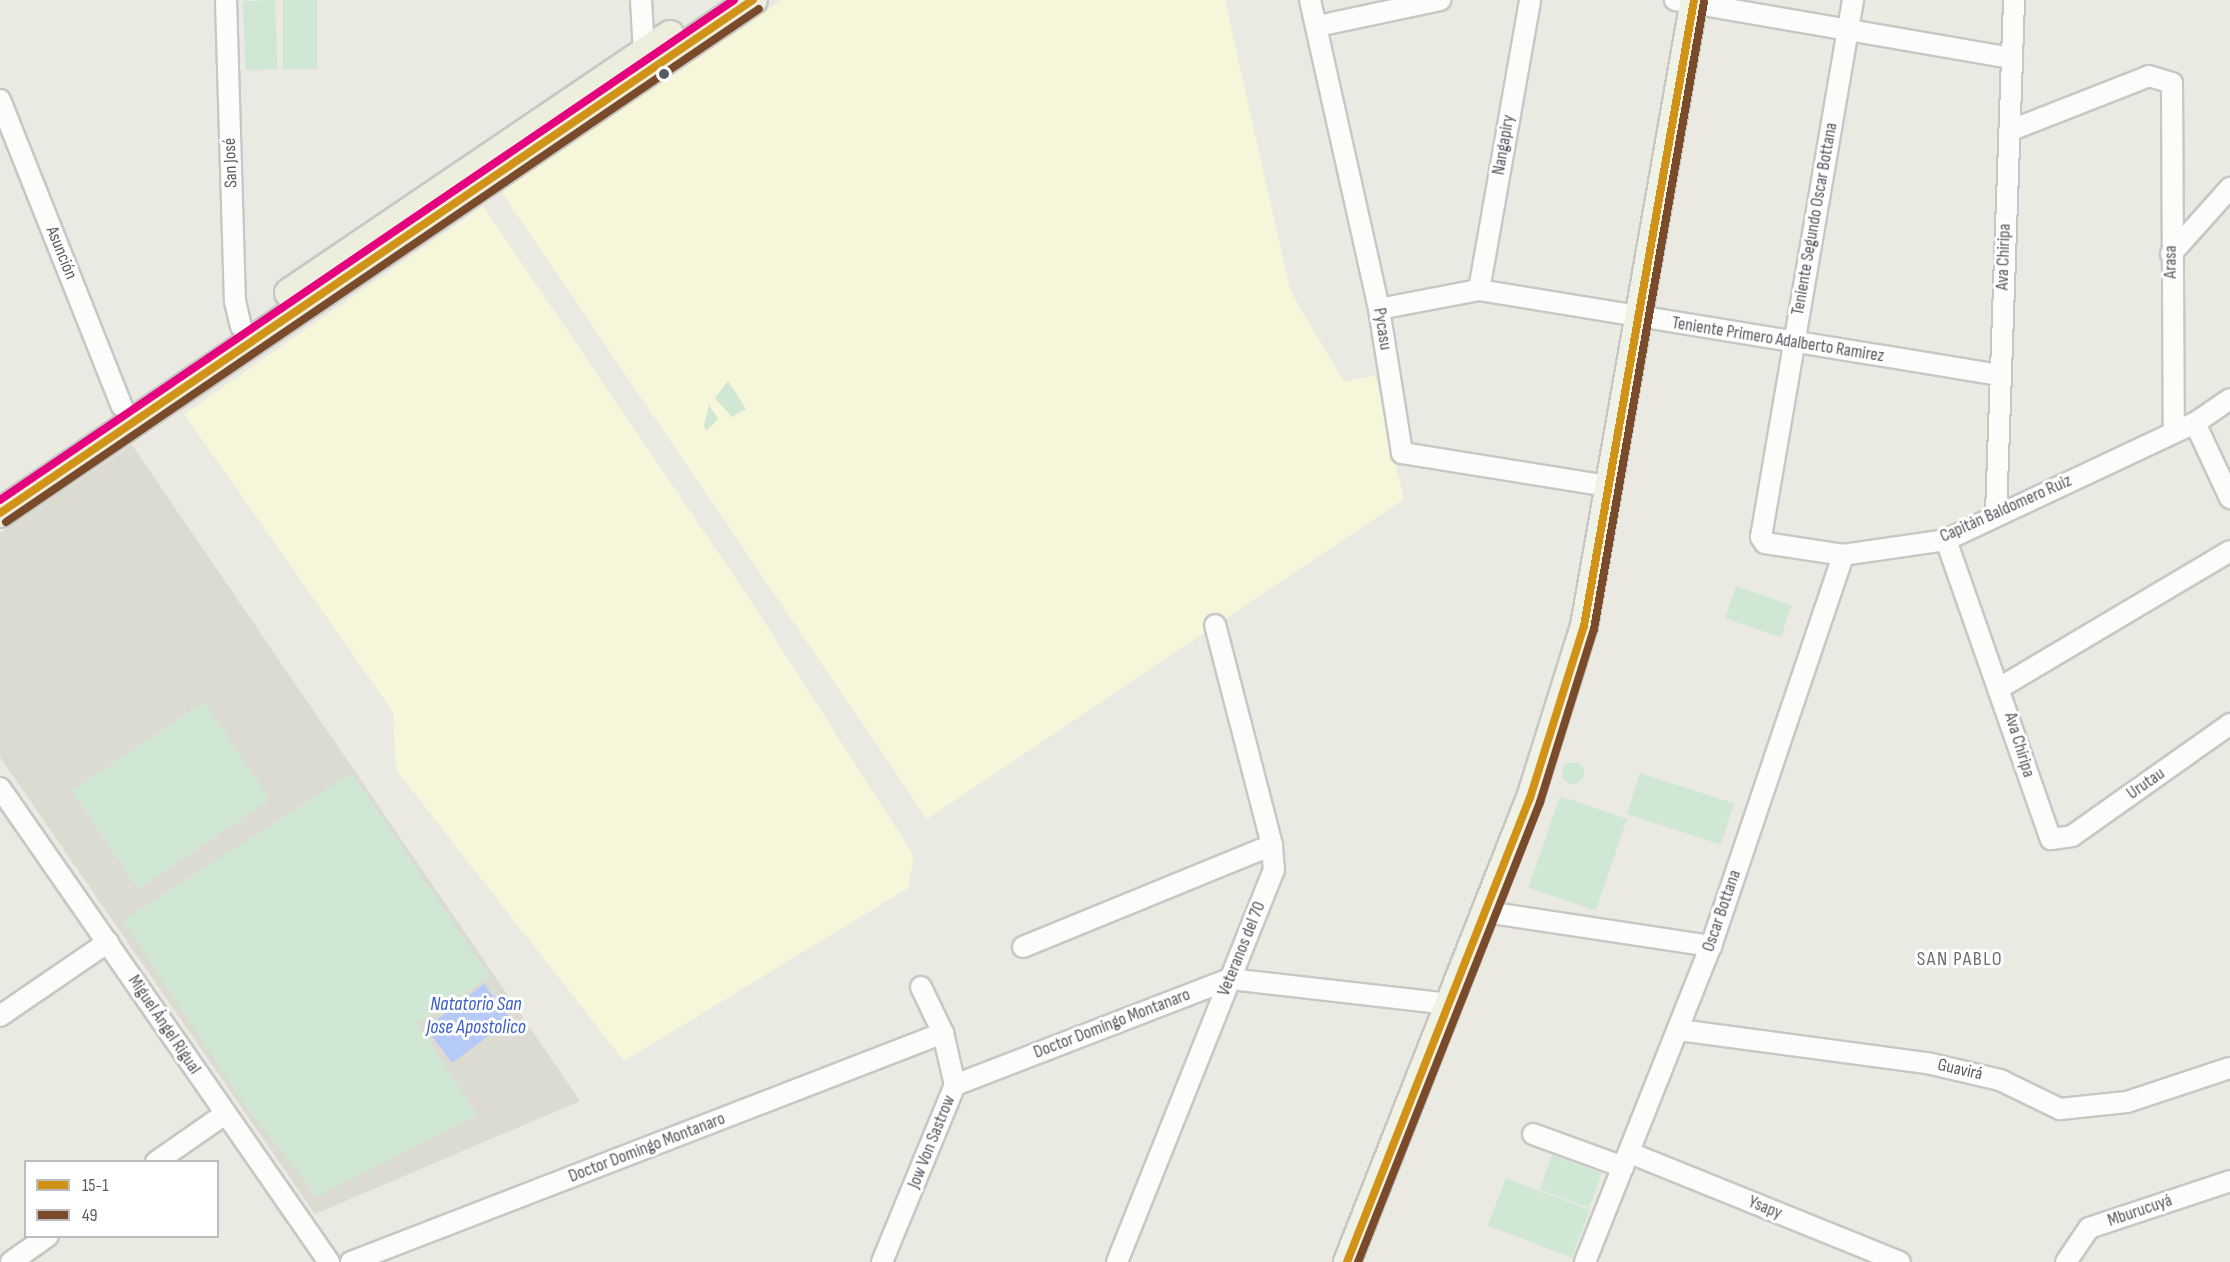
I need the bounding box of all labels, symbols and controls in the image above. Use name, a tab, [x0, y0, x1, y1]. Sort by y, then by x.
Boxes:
unlabelled marker	[658, 68, 670, 80]
street label: Nangapiry	[1488, 113, 1520, 177]
street label: Teniente Segundo Oscar Bottana	[1787, 121, 1843, 317]
street label: San José	[219, 138, 243, 188]
street label: Asunción	[41, 223, 81, 283]
street label: Ava Chiripa	[1992, 223, 2016, 291]
street label: Arasa	[2160, 245, 2182, 279]
street label: Pycasu	[1368, 306, 1396, 352]
street label: Teniente Primero Adalberto Ramirez	[1670, 313, 1886, 367]
street label: Capitán Baldomero Ruiz	[1937, 470, 2075, 548]
street label: Ava Chiripa	[1999, 710, 2039, 780]
street label: Urutau	[2123, 763, 2169, 805]
street label: Oscar Bottana	[1698, 867, 1746, 955]
street label: Veteranos del 70	[1213, 899, 1271, 999]
district label: SAN PABLO	[1917, 947, 2003, 971]
street label: Miguel Ángel Rigual	[123, 971, 205, 1079]
street label: Doctor Domingo Montanaro	[1031, 984, 1193, 1064]
water label: Natatorio San Jose Apostolico	[426, 993, 526, 1040]
street label: Guavirá	[1935, 1054, 1985, 1086]
street label: Jow Von Sastrow	[904, 1092, 960, 1192]
street label: Doctor Domingo Montanaro	[566, 1108, 728, 1188]
legend	[24, 1160, 219, 1238]
text: 15-1	[82, 1175, 108, 1196]
street label: Mburucuyá	[2105, 1190, 2175, 1232]
street label: Ysapy	[1745, 1192, 1785, 1224]
text: 49	[82, 1205, 98, 1226]

